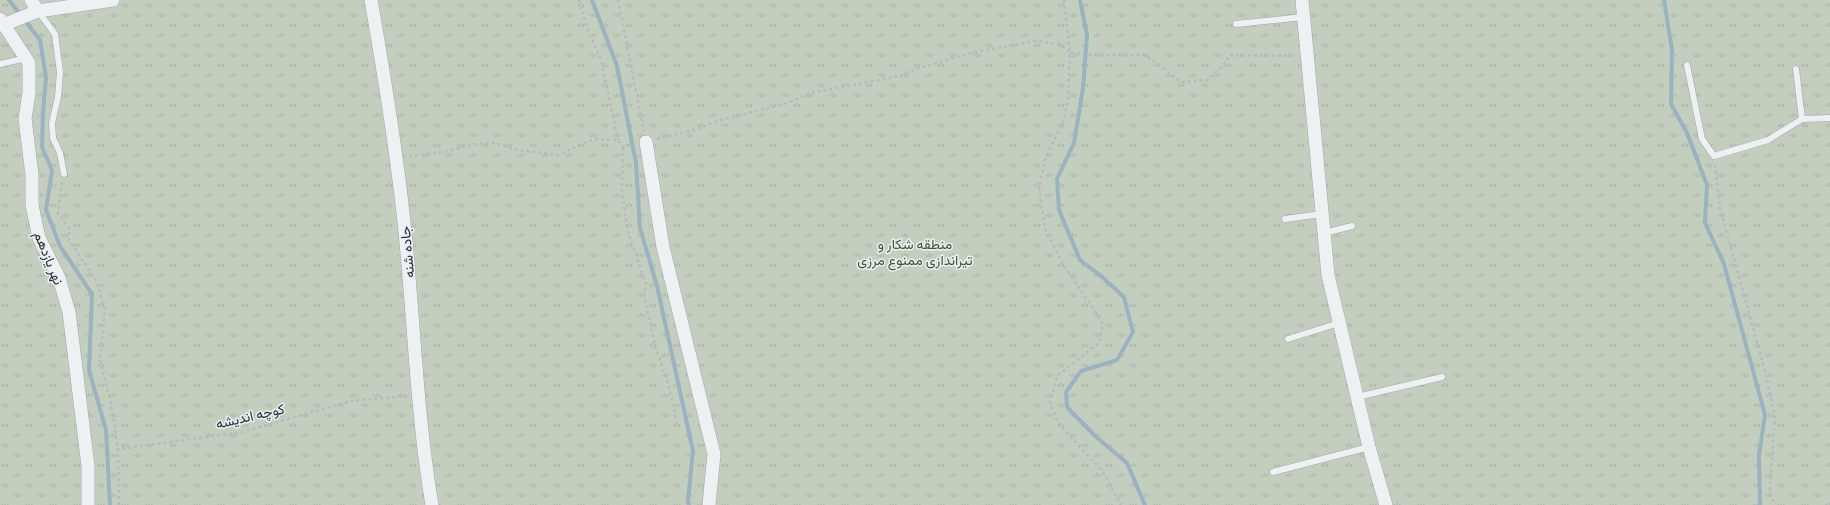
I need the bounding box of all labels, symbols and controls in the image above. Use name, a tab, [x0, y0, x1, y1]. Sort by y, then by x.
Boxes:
street label: جاده شنه	[396, 225, 418, 279]
street label: نهر یازدهم	[30, 228, 68, 288]
park label: منطقه شکار و تیراندازی ممنوع مرزی	[857, 235, 973, 271]
street label: کوچه اندیشه	[214, 399, 286, 434]

